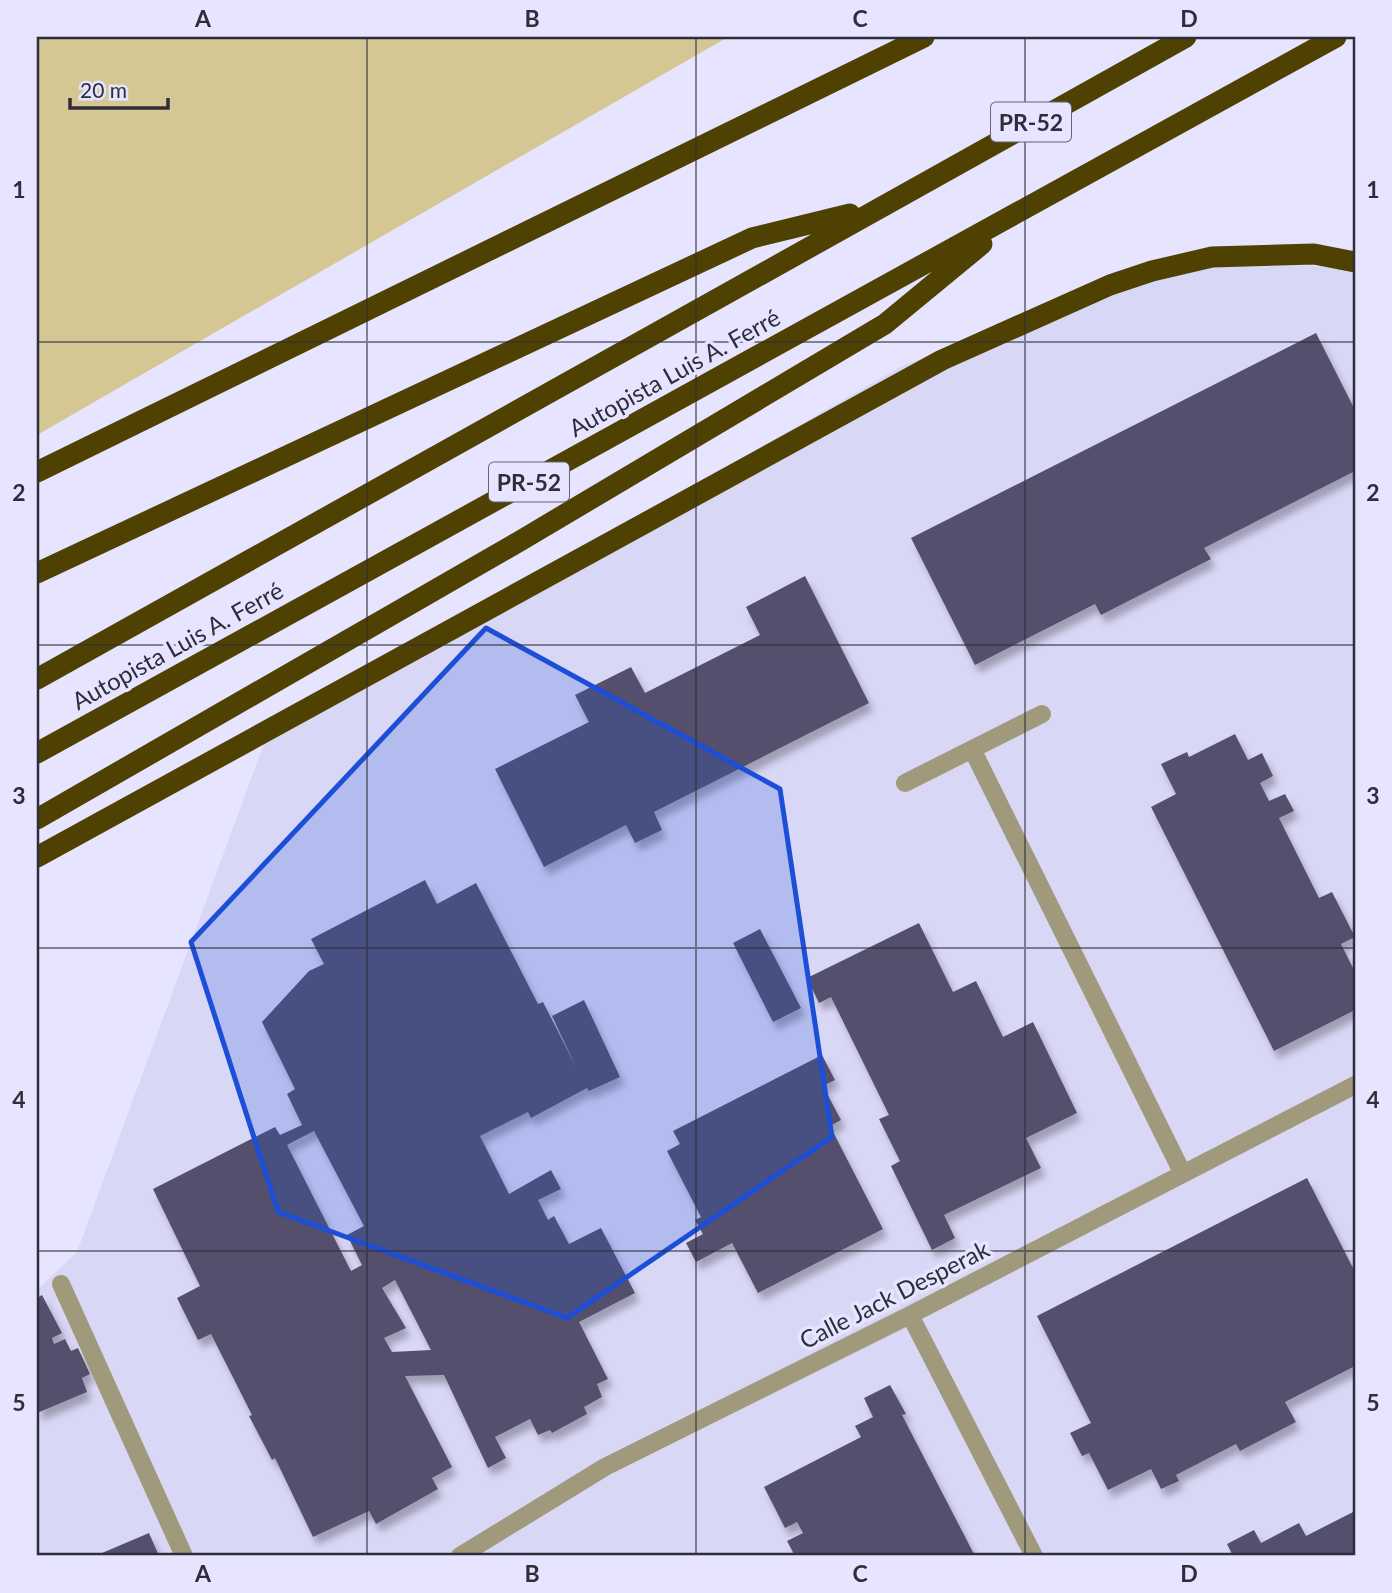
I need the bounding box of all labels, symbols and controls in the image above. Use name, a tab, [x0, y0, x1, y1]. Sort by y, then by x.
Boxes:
text: A	[194, 4, 212, 32]
text: B	[524, 4, 540, 32]
text: C	[852, 4, 868, 32]
text: D	[1180, 4, 1198, 32]
scale bar	[70, 66, 168, 110]
text: 20 m	[80, 77, 127, 102]
road number: PR-52	[991, 102, 1071, 141]
text: 1	[12, 175, 26, 203]
text: 1	[1366, 175, 1380, 203]
street label: Autopista Luis A. Ferré	[563, 302, 785, 442]
road number: PR-52	[489, 462, 569, 502]
text: 2	[12, 478, 26, 506]
text: 2	[1366, 478, 1380, 506]
street label: Autopista Luis A. Ferré	[66, 575, 288, 715]
text: 3	[12, 781, 26, 809]
text: 3	[1366, 781, 1380, 809]
text: 4	[12, 1085, 26, 1113]
text: 4	[1366, 1085, 1380, 1113]
street label: Calle Jack Desperak	[794, 1233, 994, 1354]
text: 5	[12, 1388, 26, 1416]
text: 5	[1366, 1388, 1380, 1416]
text: A	[194, 1559, 212, 1587]
text: B	[524, 1559, 540, 1587]
text: C	[852, 1559, 868, 1587]
text: D	[1180, 1559, 1198, 1587]

